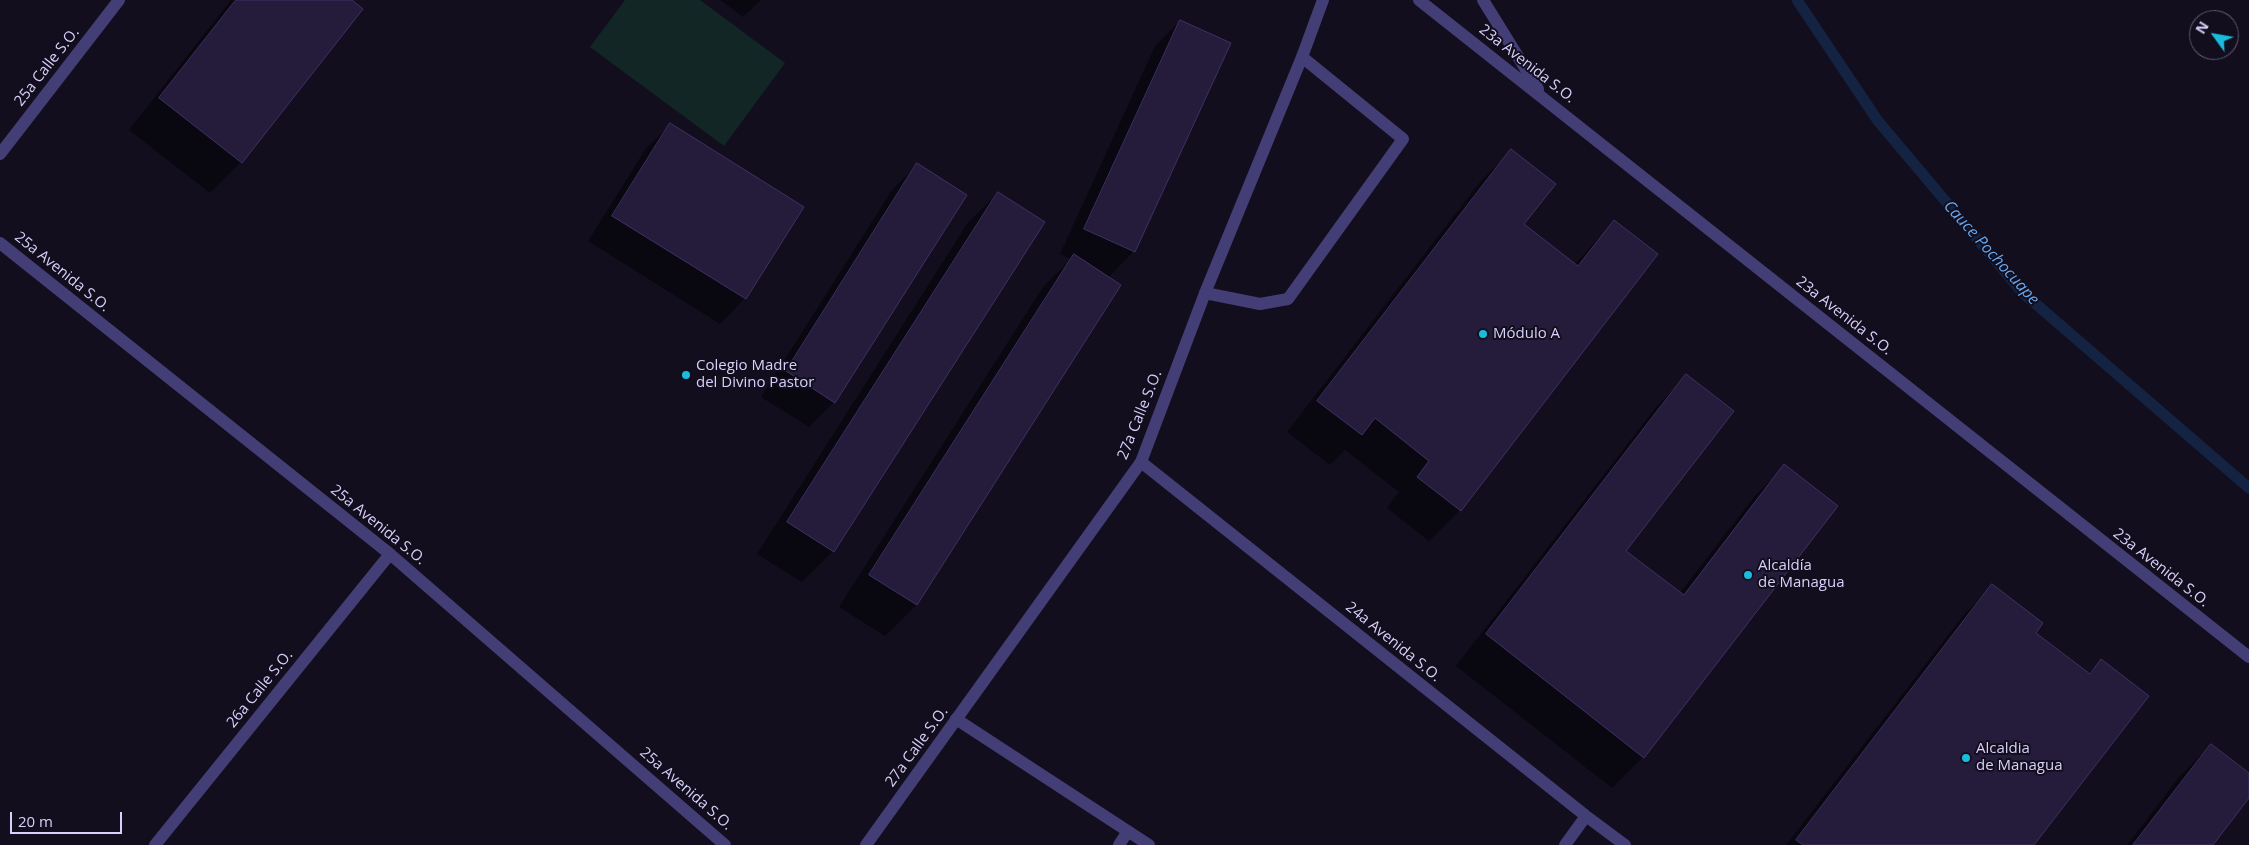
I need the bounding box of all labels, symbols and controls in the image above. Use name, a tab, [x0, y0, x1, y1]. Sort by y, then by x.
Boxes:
north arrow	[2189, 10, 2239, 60]
text: N	[2191, 17, 2213, 37]
street label: 23a Avenida S.O.	[1475, 21, 1579, 107]
street label: 25a Calle S.O.	[11, 24, 83, 110]
water label: Cauce Pochocuape	[1939, 197, 2043, 309]
street label: 25a Avenida S.O.	[11, 228, 113, 316]
street label: 23a Avenida S.O.	[1792, 273, 1896, 359]
place label: Módulo A	[1493, 325, 1560, 343]
marker: Módulo A	[1477, 328, 1489, 340]
place label: Colegio Madre del Divino Pastor	[696, 357, 814, 392]
street label: 27a Calle S.O.	[1114, 368, 1166, 462]
marker: Colegio Madre del Divino Pastor	[680, 369, 692, 381]
street label: 25a Avenida S.O.	[327, 481, 429, 569]
street label: 23a Avenida S.O.	[2109, 525, 2213, 611]
place label: Alcaldía de Managua	[1758, 557, 1845, 592]
marker: Alcaldía de Managua	[1742, 569, 1754, 581]
street label: 24a Avenida S.O.	[1342, 598, 1444, 686]
street label: 26a Calle S.O.	[223, 646, 297, 732]
street label: 27a Calle S.O.	[882, 703, 952, 791]
place label: Alcaldia de Managua	[1976, 740, 2063, 775]
street label: 25a Avenida S.O.	[636, 744, 736, 834]
marker: Alcaldia de Managua	[1960, 752, 1972, 764]
scale bar	[12, 802, 125, 834]
text: 20 m	[18, 811, 53, 831]

